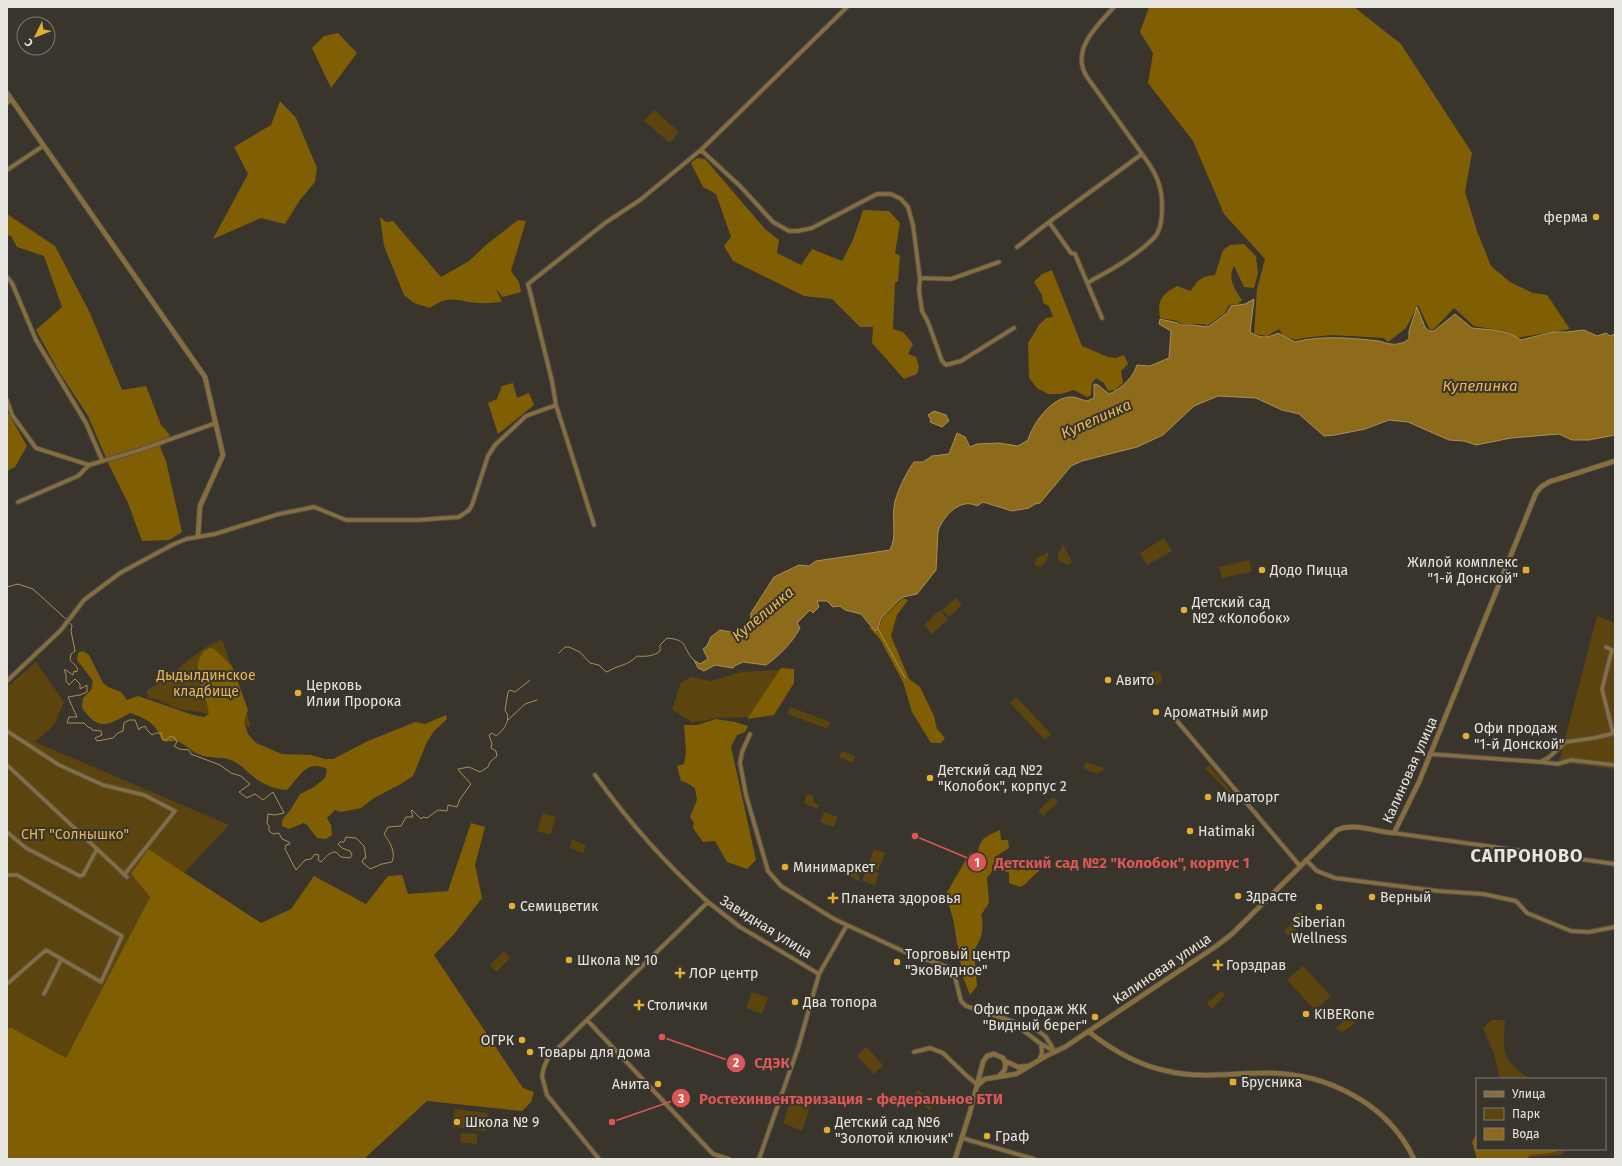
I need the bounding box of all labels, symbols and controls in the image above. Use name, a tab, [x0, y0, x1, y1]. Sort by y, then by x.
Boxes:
north arrow	[16, 16, 56, 56]
text: С	[22, 35, 36, 49]
place label: ферма	[1544, 209, 1588, 226]
marker: ферма	[1591, 212, 1601, 222]
water label: Купелинка	[1443, 377, 1517, 395]
water label: Купелинка	[1058, 396, 1134, 442]
place label: Жилой комплекс "1-й Донской"	[1407, 554, 1518, 587]
place label: Додо Пицца	[1269, 562, 1348, 579]
marker: Додо Пицца	[1257, 565, 1267, 575]
marker: Жилой комплекс "1-й Донской"	[1521, 565, 1531, 575]
water label: Купелинка	[729, 583, 797, 645]
place label: Детский сад №2 «Колобок»	[1191, 594, 1290, 627]
marker: Детский сад №2 «Колобок»	[1179, 605, 1189, 615]
park label: Дыдылдинское кладбище	[155, 667, 256, 700]
place label: Авито	[1116, 672, 1154, 689]
marker: Авито	[1103, 675, 1113, 685]
place label: Церковь Илии Пророка	[306, 677, 401, 710]
marker: Церковь Илии Пророка	[293, 688, 303, 698]
place label: Ароматный мир	[1164, 704, 1268, 721]
marker: Ароматный мир	[1151, 707, 1161, 717]
street label: Калиновая улица	[1379, 714, 1441, 826]
place label: Офи продаж "1-й Донской"	[1474, 720, 1564, 753]
marker: Офи продаж "1-й Донской"	[1461, 731, 1471, 741]
place label: Детский сад №2 "Колобок", корпус 2	[937, 762, 1067, 795]
marker: Детский сад №2 "Колобок", корпус 2	[925, 773, 935, 783]
place label: Мираторг	[1216, 789, 1279, 806]
marker: Мираторг	[1203, 792, 1213, 802]
place label: Hatimaki	[1198, 823, 1255, 840]
park label: СНТ "Солнышко"	[21, 826, 129, 843]
marker: Hatimaki	[1185, 826, 1195, 836]
district label: САПРОНОВО	[1470, 845, 1584, 867]
callout: Детский сад №2 "Колобок", корпус 1	[967, 849, 1258, 876]
text: Детский сад №2 "Колобок", корпус 1	[993, 854, 1250, 872]
text: 1	[974, 856, 980, 870]
place label: Минимаркет	[793, 859, 876, 876]
marker: Минимаркет	[780, 862, 790, 872]
place label: Здрасте	[1246, 888, 1297, 905]
place label: Верный	[1380, 889, 1431, 906]
place label: Планета здоровья	[841, 890, 961, 907]
marker: Здрасте	[1233, 891, 1243, 901]
street label: Завидная улица	[717, 892, 815, 962]
marker: Верный	[1367, 892, 1377, 902]
marker: Планета здоровья	[828, 893, 838, 903]
place label: Семицветик	[520, 898, 599, 915]
marker: Семицветик	[507, 901, 517, 911]
marker: Siberian Wellness	[1314, 902, 1324, 912]
place label: Siberian Wellness	[1291, 914, 1347, 947]
street label: Калиновая улица	[1110, 930, 1214, 1008]
place label: Торговый центр "ЭкоВидное"	[905, 946, 1011, 979]
place label: Школа № 10	[577, 952, 658, 969]
marker: Школа № 10	[564, 955, 574, 965]
marker: Торговый центр "ЭкоВидное"	[892, 957, 902, 967]
place label: Горздрав	[1226, 957, 1286, 974]
marker: Горздрав	[1213, 960, 1223, 970]
place label: ЛОР центр	[689, 965, 758, 982]
marker: ЛОР центр	[674, 967, 686, 979]
place label: Два топора	[802, 994, 877, 1011]
place label: Столички	[647, 997, 708, 1014]
marker: Два топора	[790, 997, 800, 1007]
marker: Столички	[634, 1000, 644, 1010]
place label: Офис продаж ЖК "Видный берег"	[974, 1001, 1088, 1034]
place label: KIBERone	[1314, 1006, 1375, 1023]
marker: KIBERone	[1301, 1009, 1311, 1019]
marker: Офис продаж ЖК "Видный берег"	[1090, 1012, 1100, 1022]
place label: ОГРК	[481, 1032, 515, 1049]
marker: ОГРК	[517, 1035, 527, 1045]
place label: Товары для дома	[538, 1044, 651, 1061]
marker: Товары для дома	[525, 1047, 535, 1057]
callout: СДЭК	[726, 1049, 798, 1076]
text: СДЭК	[754, 1054, 790, 1072]
text: 2	[733, 1056, 739, 1070]
place label: Брусника	[1241, 1074, 1302, 1091]
place label: Анита	[612, 1076, 650, 1093]
marker: Брусника	[1228, 1077, 1238, 1087]
legend	[1476, 1078, 1606, 1150]
marker: Анита	[653, 1079, 663, 1089]
callout: Ростехинвентаризация - федеральное БТИ	[671, 1085, 1010, 1112]
text: Улица	[1512, 1087, 1546, 1101]
text: Ростехинвентаризация - федеральное БТИ	[699, 1090, 1003, 1108]
text: 3	[677, 1092, 684, 1106]
text: Парк	[1512, 1107, 1541, 1121]
place label: Школа № 9	[465, 1114, 539, 1131]
place label: Детский сад №6 "Золотой ключик"	[834, 1114, 953, 1147]
marker: Школа № 9	[452, 1117, 462, 1127]
marker: Детский сад №6 "Золотой ключик"	[822, 1125, 832, 1135]
text: Вода	[1512, 1127, 1539, 1141]
place label: Граф	[995, 1128, 1029, 1145]
marker: Граф	[982, 1131, 992, 1141]

